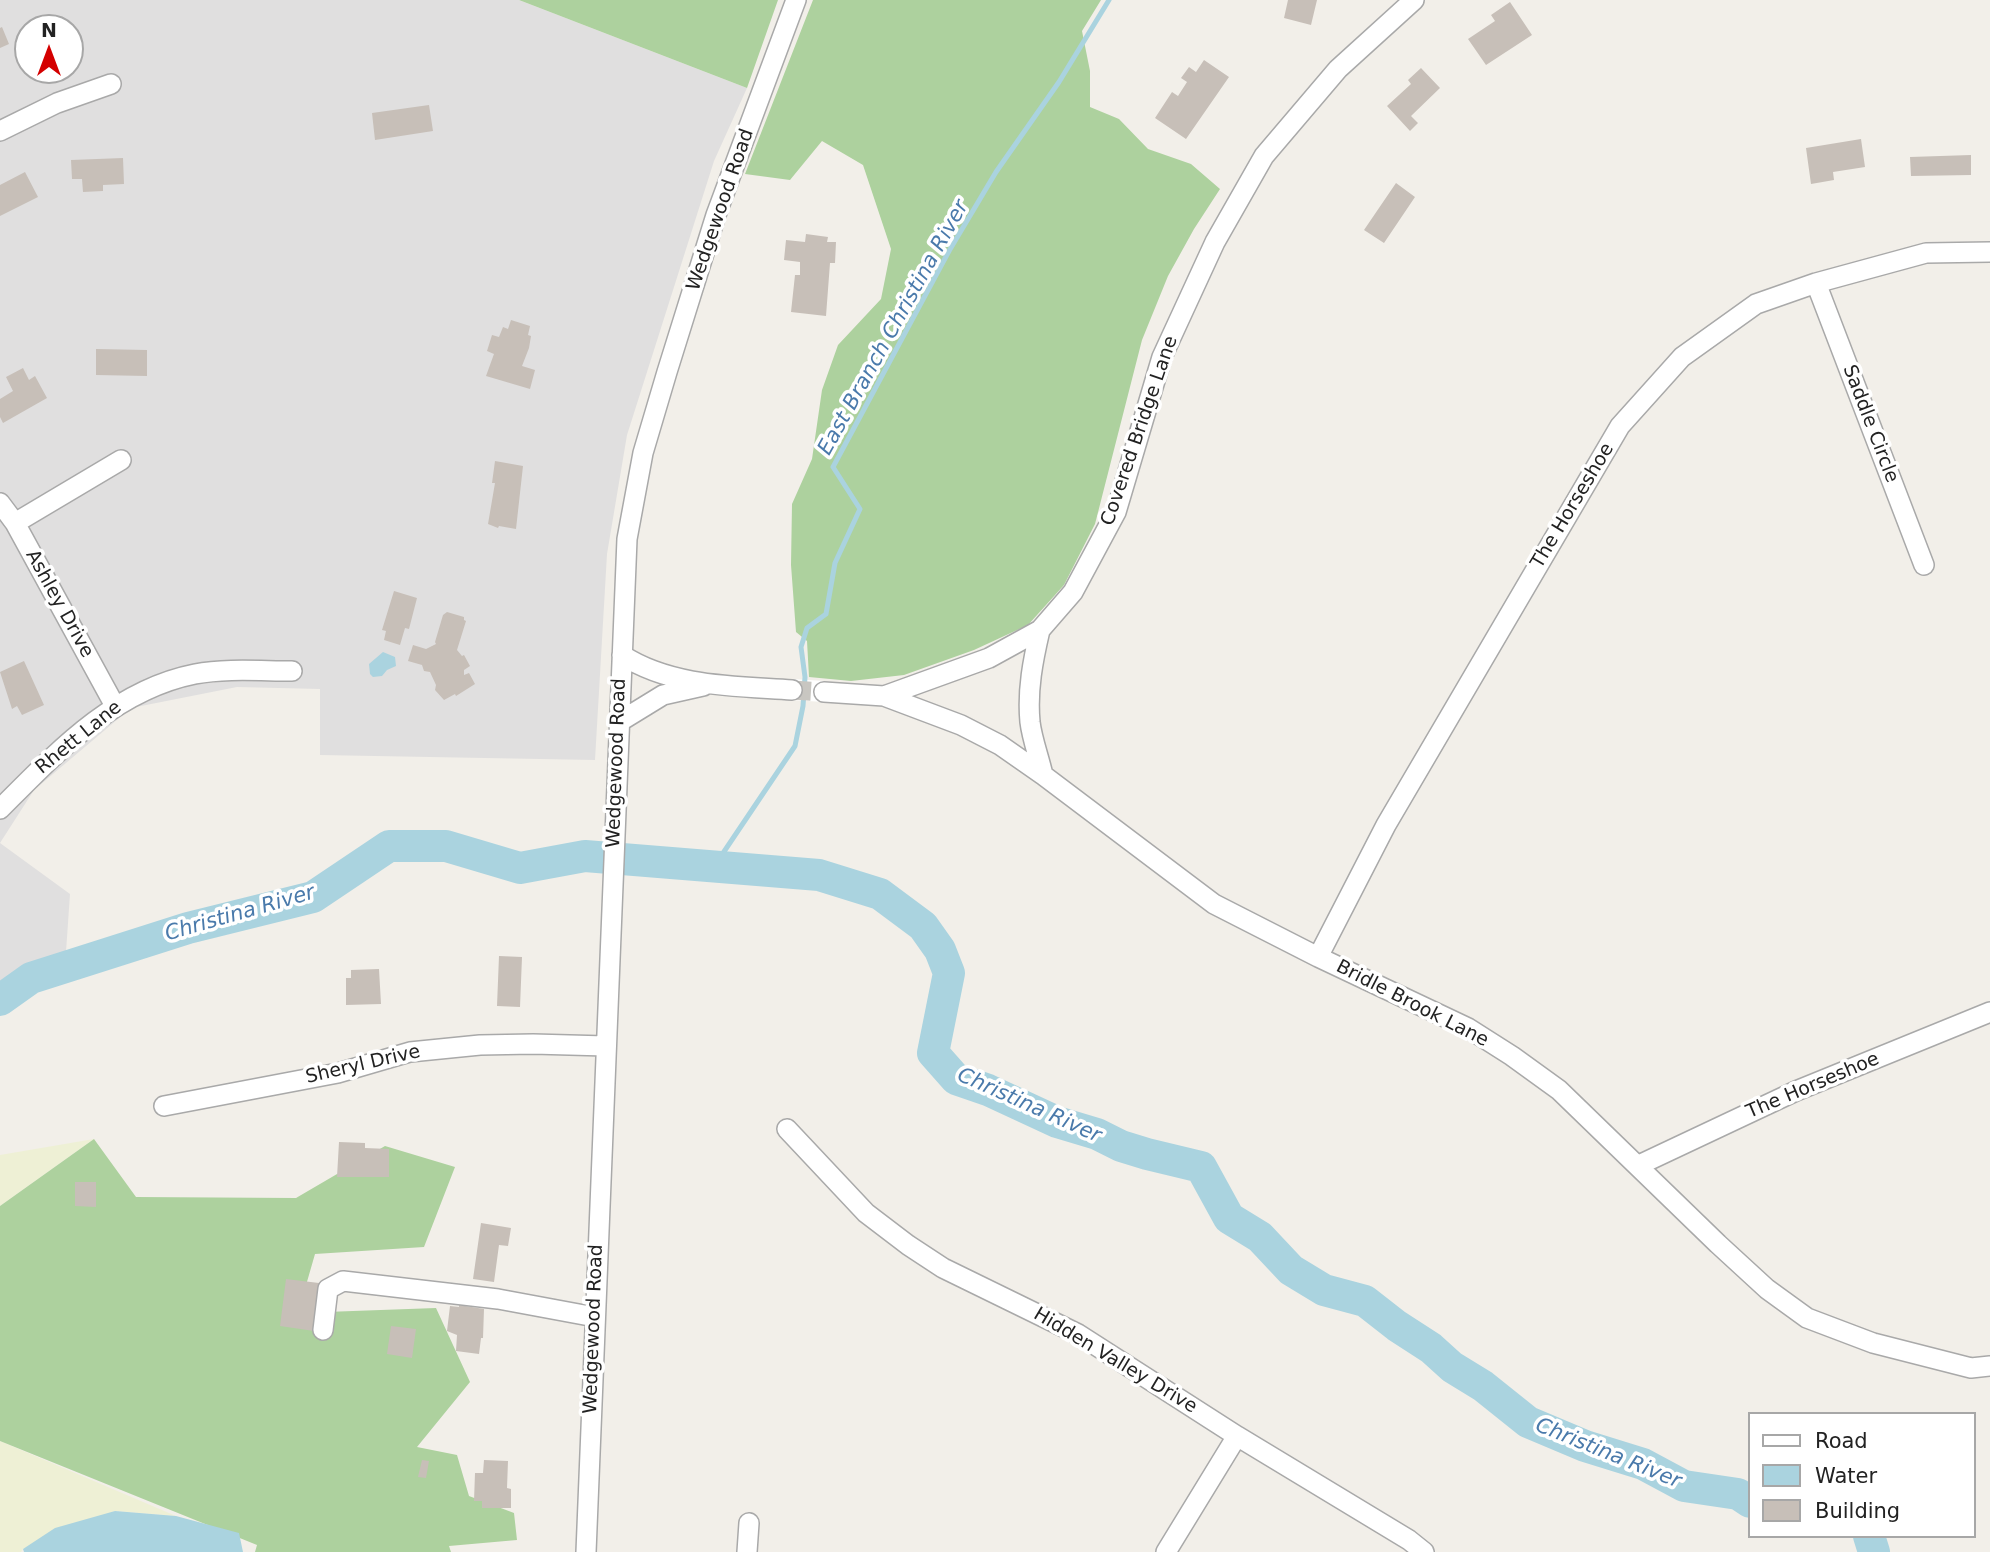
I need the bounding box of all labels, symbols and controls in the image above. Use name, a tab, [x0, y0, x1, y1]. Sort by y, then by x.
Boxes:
north arrow	[14, 14, 84, 84]
text: N	[41, 19, 57, 41]
street label: Wedgewood Road	[683, 126, 759, 294]
water label: East Branch Christina River	[813, 196, 975, 460]
street label: Covered Bridge Lane	[1097, 333, 1183, 529]
street label: Saddle Circle	[1837, 362, 1903, 486]
street label: The Horseshoe	[1527, 439, 1619, 573]
street label: Ashley Drive	[20, 546, 98, 662]
street label: Wedgewood Road	[603, 678, 631, 848]
street label: Rhett Lane	[31, 696, 127, 780]
water label: Christina River	[162, 881, 318, 947]
street label: Bridle Brook Lane	[1332, 956, 1492, 1052]
street label: Sheryl Drive	[304, 1041, 422, 1089]
street label: The Horseshoe	[1743, 1048, 1883, 1124]
water label: Christina River	[953, 1063, 1105, 1149]
street label: Wedgewood Road	[580, 1244, 608, 1414]
street label: Hidden Valley Drive	[1029, 1303, 1201, 1419]
legend	[1748, 1412, 1976, 1538]
water label: Christina River	[1532, 1413, 1684, 1495]
text: Road	[1815, 1429, 1868, 1453]
text: Water	[1815, 1464, 1877, 1488]
text: Building	[1815, 1499, 1900, 1523]

